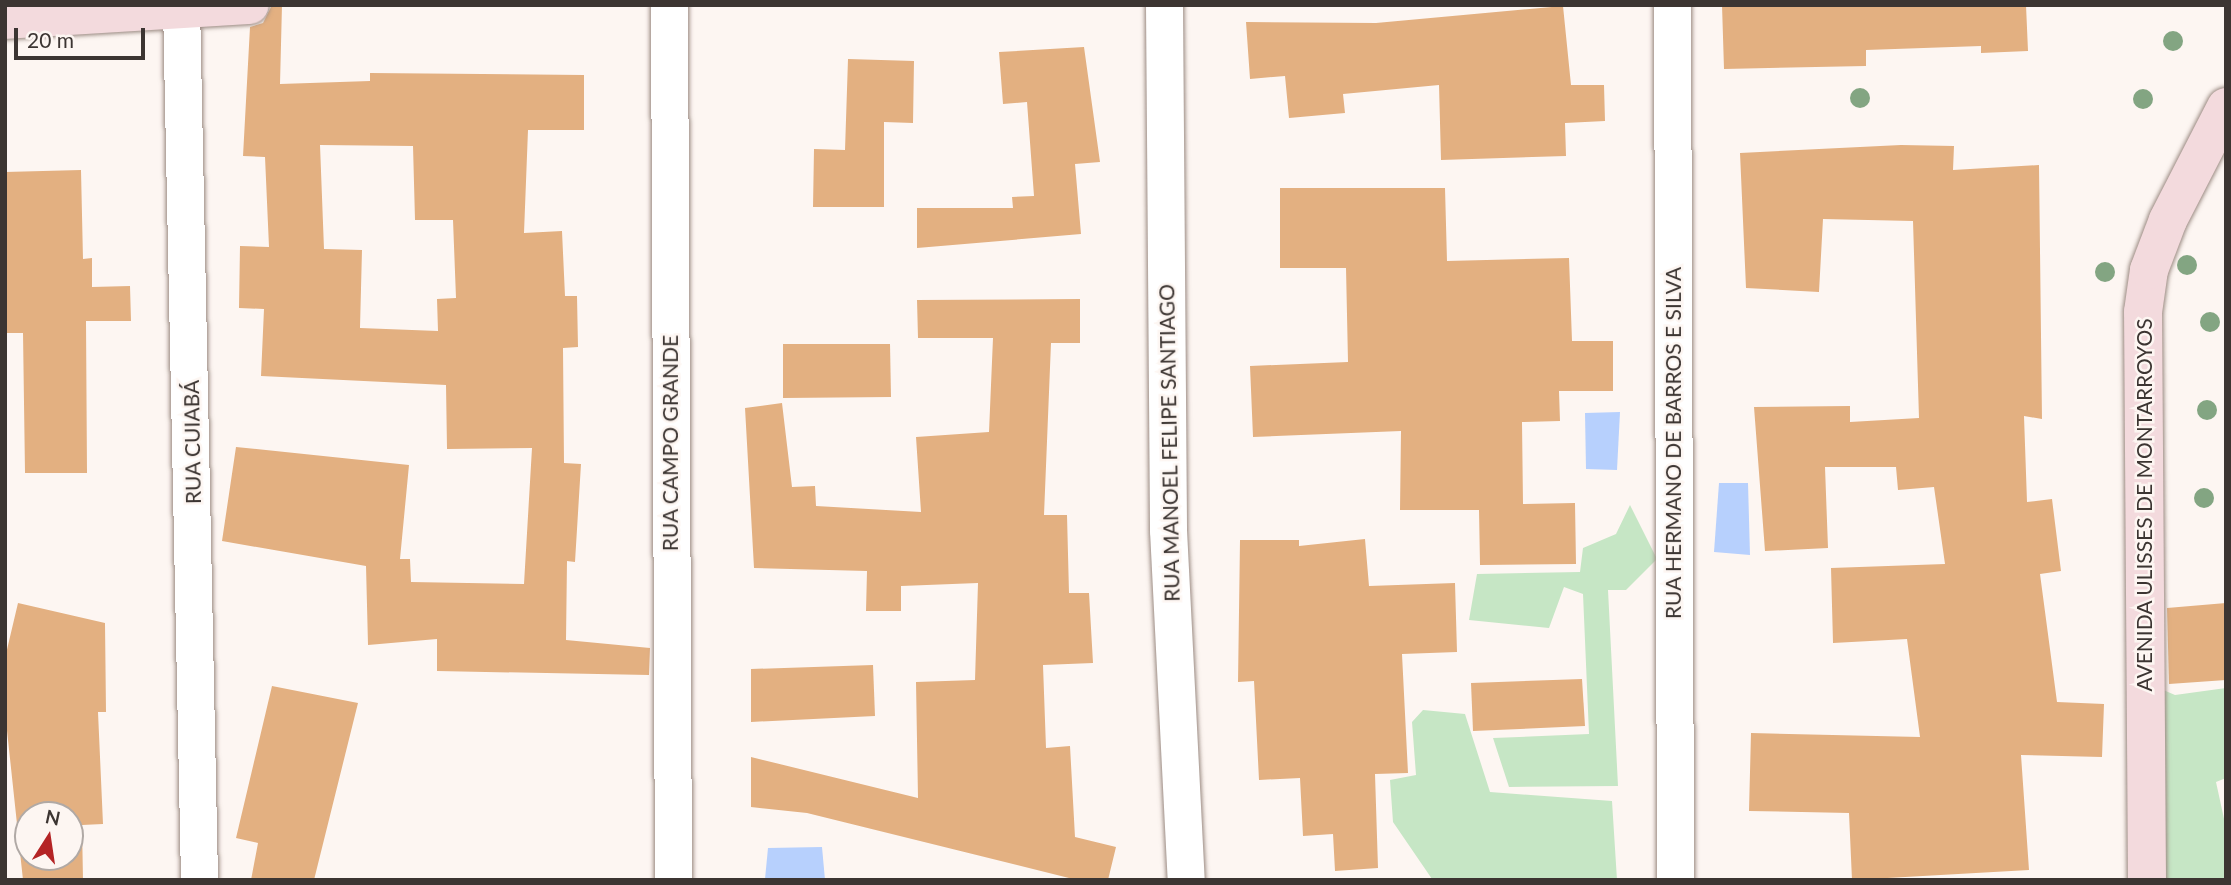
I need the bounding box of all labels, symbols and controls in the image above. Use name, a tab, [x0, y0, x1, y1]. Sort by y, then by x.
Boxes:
scale bar	[18, 14, 149, 58]
text: 20 m	[27, 27, 74, 52]
street label: RUA HERMANO DE BARROS E SILVA	[1660, 267, 1686, 619]
street label: RUA MANOEL FELIPE SANTIAGO	[1154, 283, 1184, 603]
street label: AVENIDA ULISSES DE MONTARROYOS	[2131, 318, 2157, 692]
street label: RUA CAMPO GRANDE	[657, 334, 683, 552]
street label: RUA CUIABÁ	[178, 379, 206, 505]
north arrow	[14, 801, 84, 871]
text: N	[43, 804, 63, 830]

